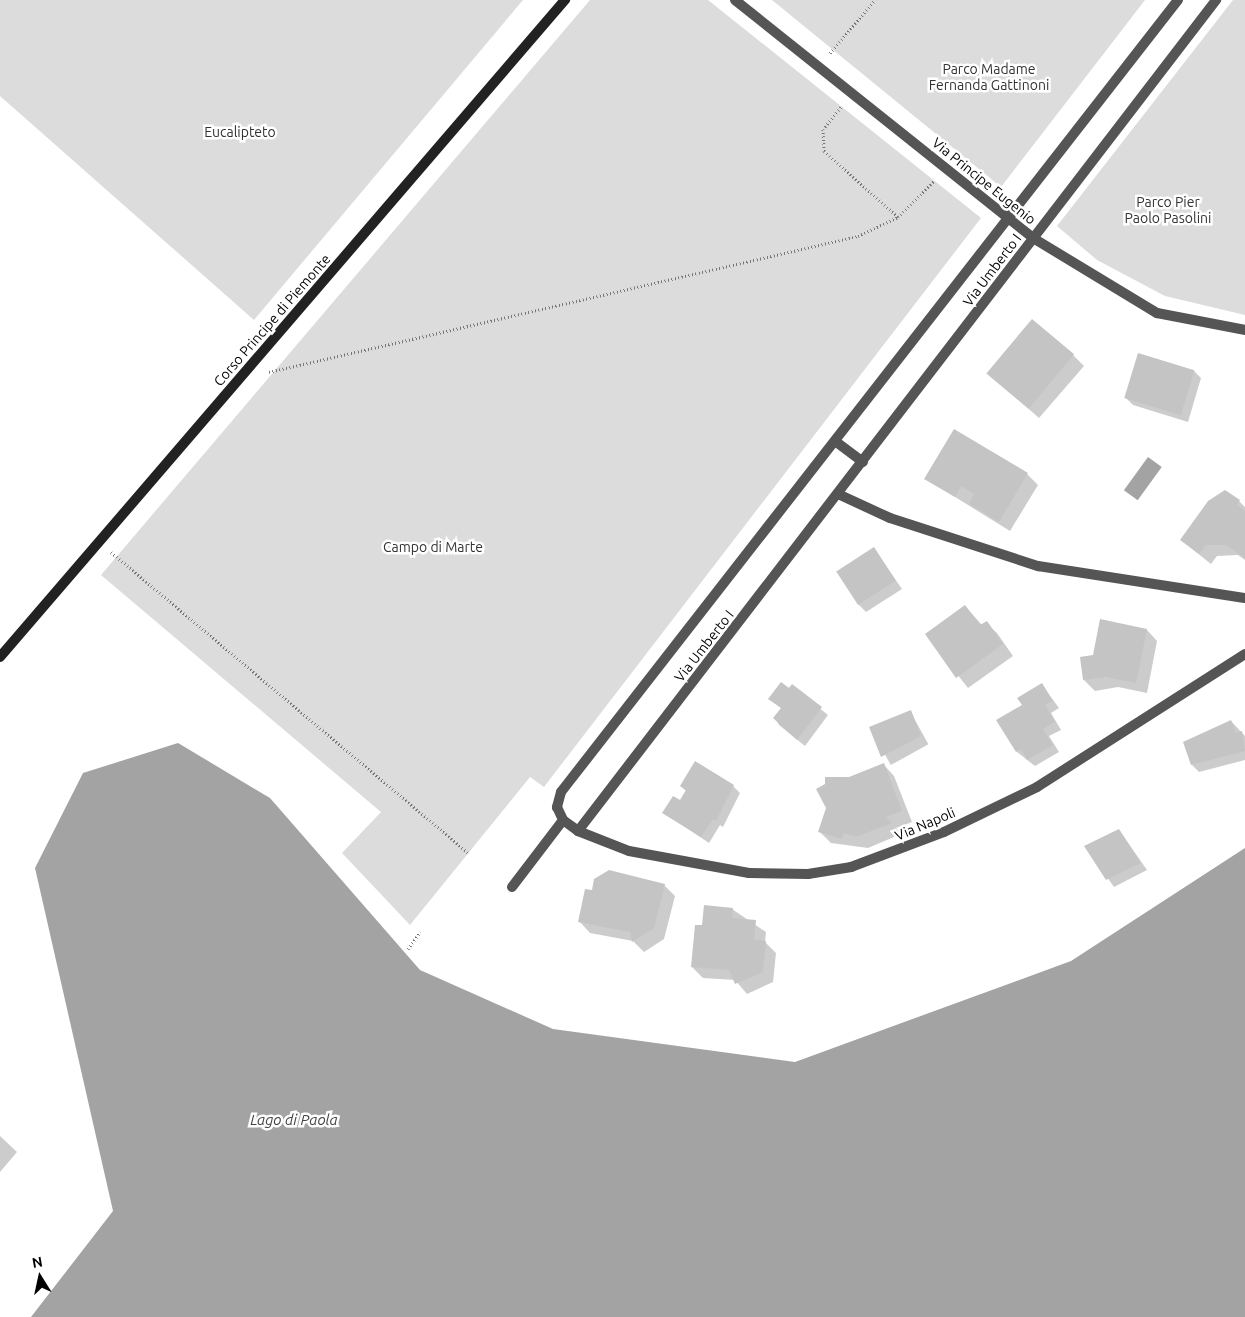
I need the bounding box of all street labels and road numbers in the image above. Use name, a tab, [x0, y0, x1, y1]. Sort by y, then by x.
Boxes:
street label: Via Principe Eugenio	[929, 134, 1039, 228]
street label: Via Umberto I	[959, 230, 1025, 310]
street label: Corso Principe di Piemonte	[210, 251, 334, 389]
street label: Via Umberto I	[671, 607, 737, 685]
street label: Via Napoli	[892, 804, 958, 844]

